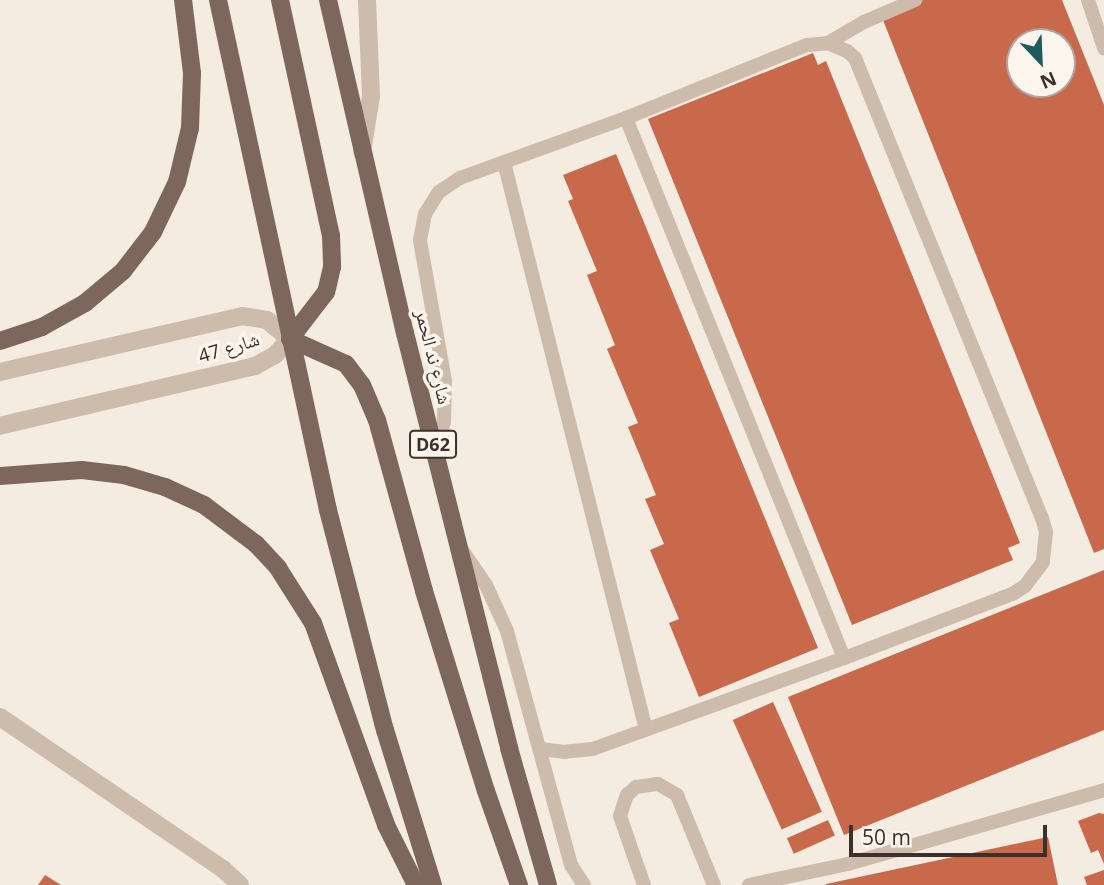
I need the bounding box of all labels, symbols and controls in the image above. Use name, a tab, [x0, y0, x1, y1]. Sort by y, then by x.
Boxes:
north arrow	[1006, 28, 1076, 98]
text: N	[1036, 66, 1061, 95]
street label: شارع ند الحمر	[410, 307, 456, 407]
street label: شارع 47	[196, 328, 262, 368]
road number: D62	[408, 430, 458, 458]
scale bar	[852, 812, 1050, 856]
text: 50 m	[862, 823, 911, 851]

